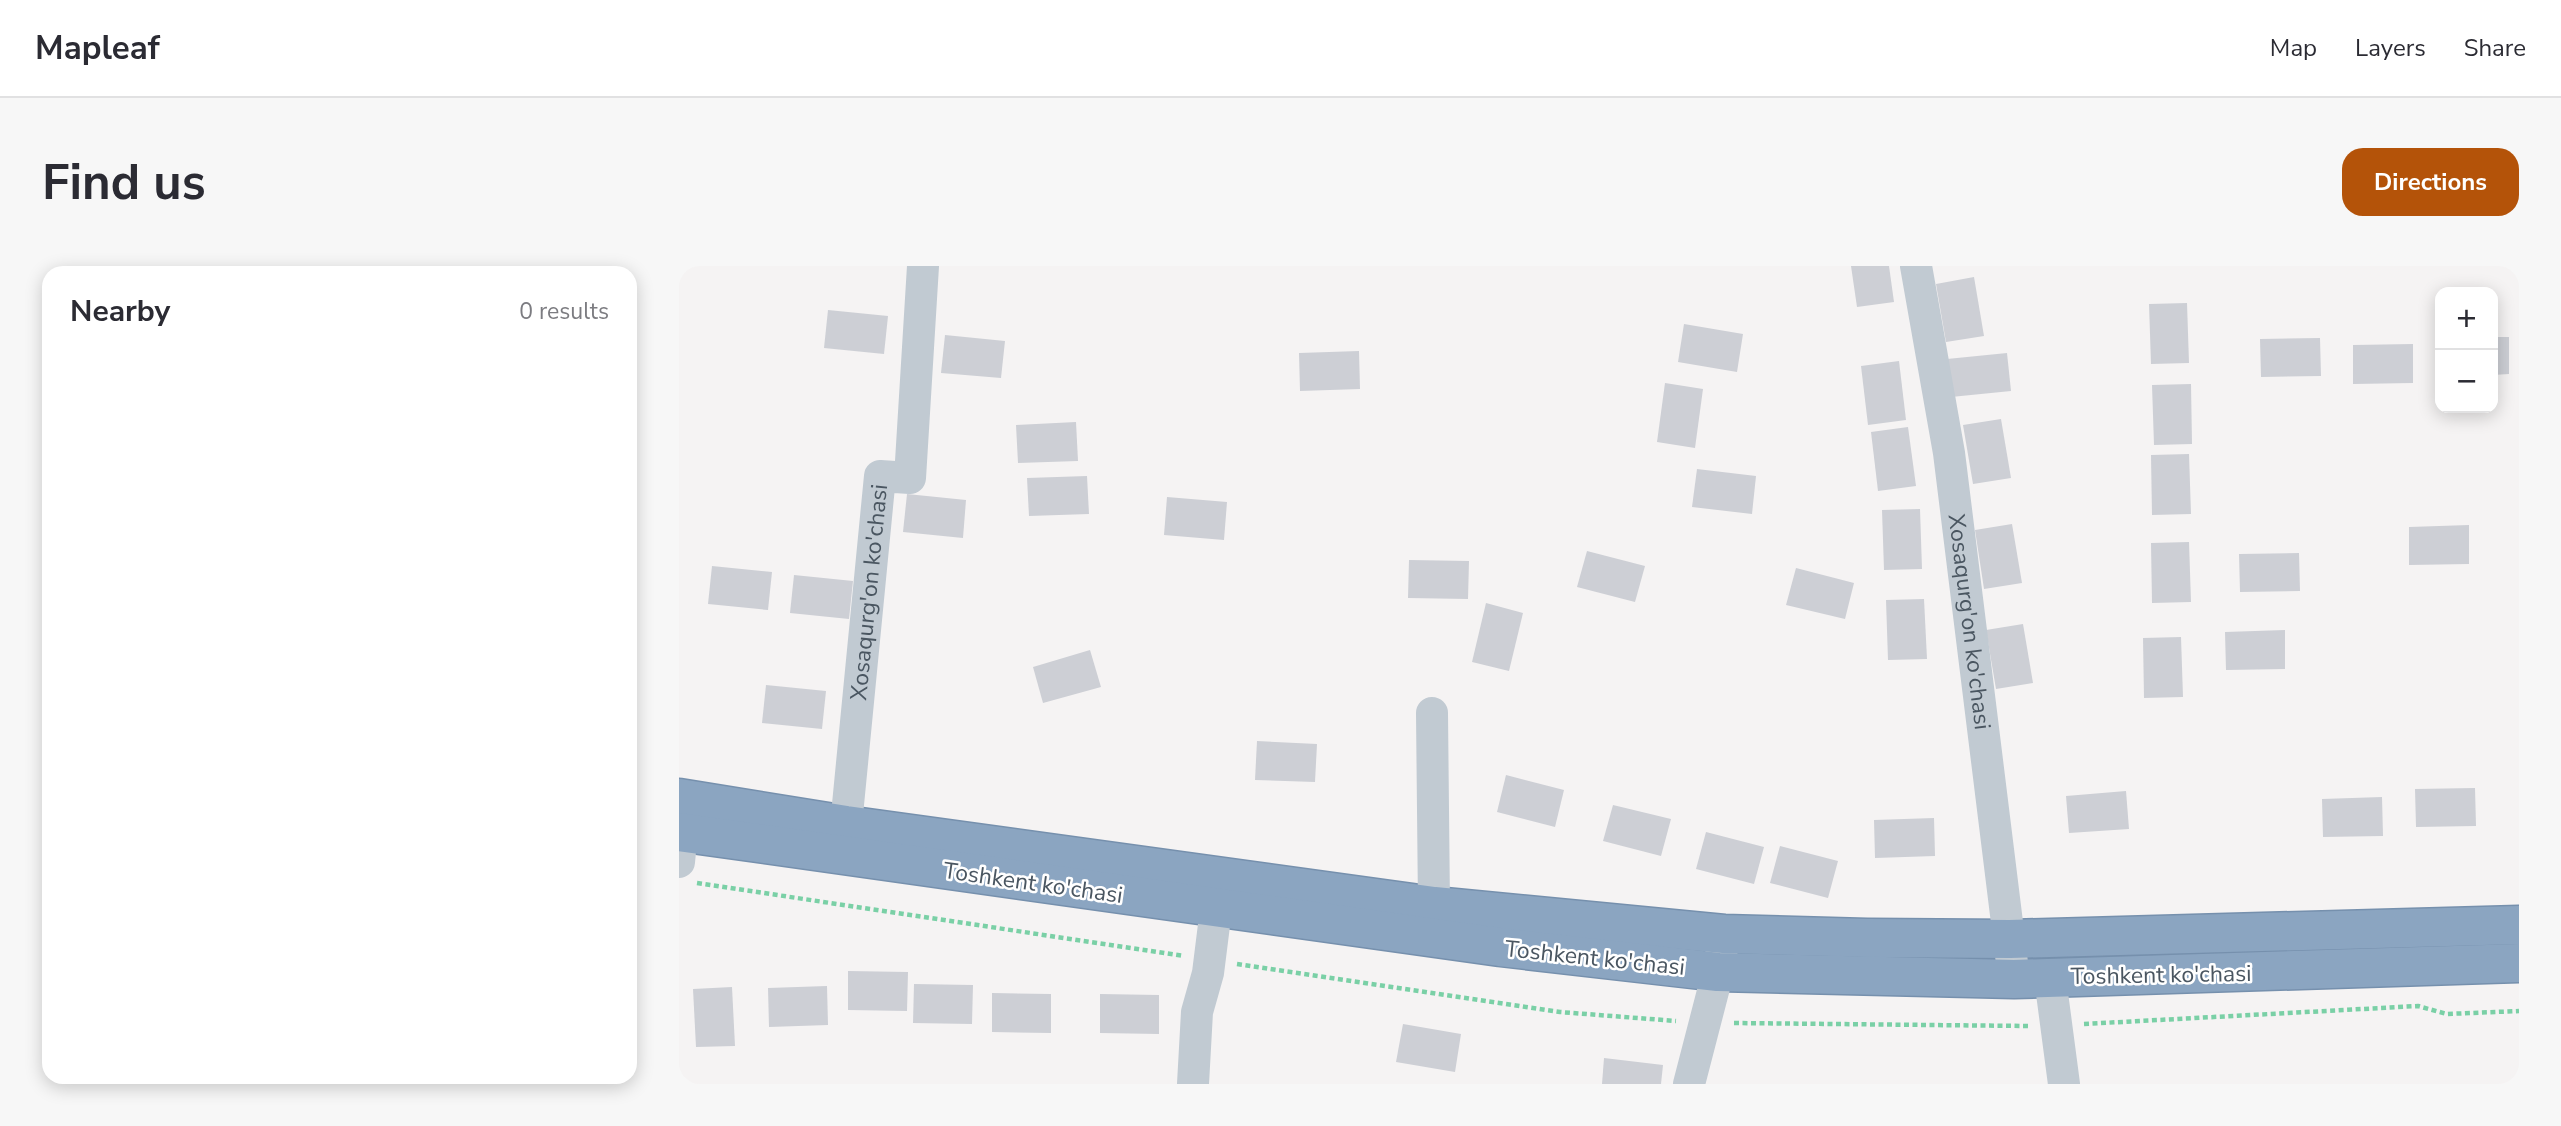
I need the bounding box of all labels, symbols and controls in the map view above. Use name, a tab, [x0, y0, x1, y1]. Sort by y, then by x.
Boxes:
text: Mapleaf	[35, 26, 160, 71]
text: Map	[2270, 32, 2317, 64]
text: Layers	[2355, 32, 2426, 64]
text: Share	[2464, 32, 2526, 64]
button: Directions	[2342, 148, 2519, 216]
text: Find us	[42, 149, 206, 216]
map controls	[2435, 287, 2498, 413]
button: +	[2435, 287, 2498, 350]
text: Nearby	[70, 291, 170, 332]
text: 0 results	[519, 296, 609, 327]
button: −	[2435, 350, 2498, 413]
street label: Xosaqurg'on ko'chasi	[843, 483, 895, 702]
street label: Xosaqurg'on ko'chasi	[1941, 512, 1999, 731]
street label: Toshkent ko'chasi	[941, 855, 1125, 911]
street label: Toshkent ko'chasi	[1503, 933, 1687, 983]
street label: Toshkent ko'chasi	[2070, 958, 2252, 992]

